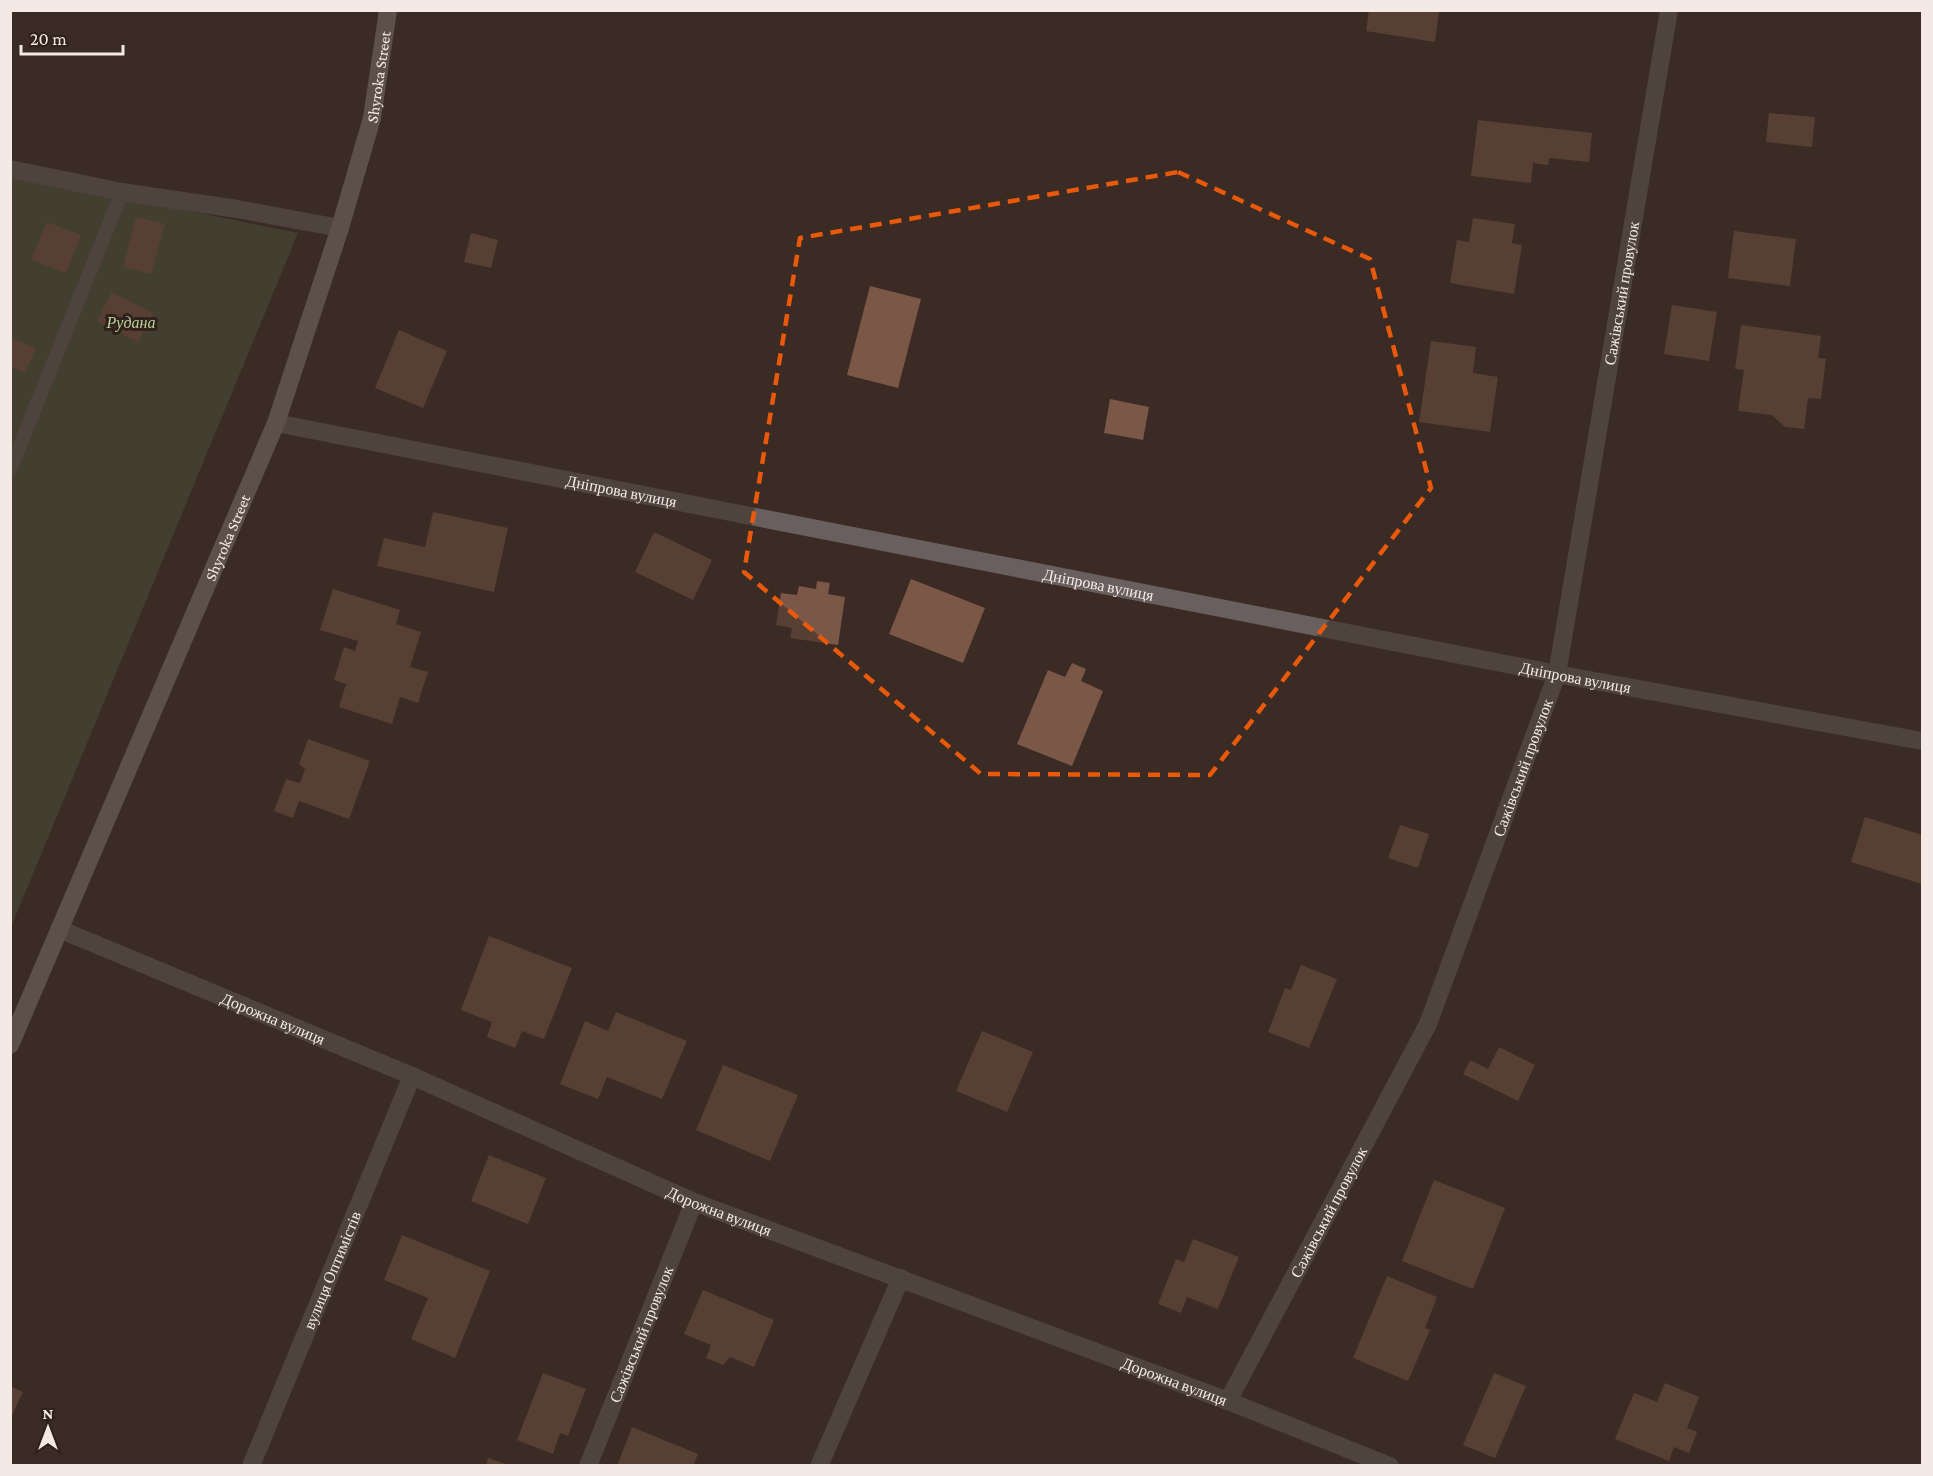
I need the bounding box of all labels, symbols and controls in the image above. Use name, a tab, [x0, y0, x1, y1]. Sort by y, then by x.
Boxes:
scale bar	[21, 18, 123, 56]
text: 20 m	[30, 29, 67, 49]
street label: Shyroka Street	[363, 29, 393, 125]
street label: Сажівський провулок	[1601, 220, 1642, 366]
park label: Рудана	[106, 314, 155, 332]
street label: Дніпрова вулиця	[564, 472, 679, 510]
street label: Shyroka Street	[201, 491, 253, 583]
street label: Дніпрова вулиця	[1041, 565, 1156, 603]
street label: Дніпрова вулиця	[1518, 658, 1633, 696]
street label: Сажівський провулок	[1489, 696, 1556, 839]
street label: Дорожна вулиця	[218, 989, 328, 1048]
street label: Сажівський провулок	[1287, 1143, 1370, 1280]
street label: Дорожна вулиця	[664, 1183, 775, 1239]
street label: вулиця Оптимістів	[300, 1208, 364, 1332]
street label: Сажівський провулок	[606, 1263, 676, 1405]
street label: Дорожна вулиця	[1119, 1354, 1230, 1409]
north arrow	[18, 1398, 78, 1458]
text: N	[43, 1405, 54, 1422]

